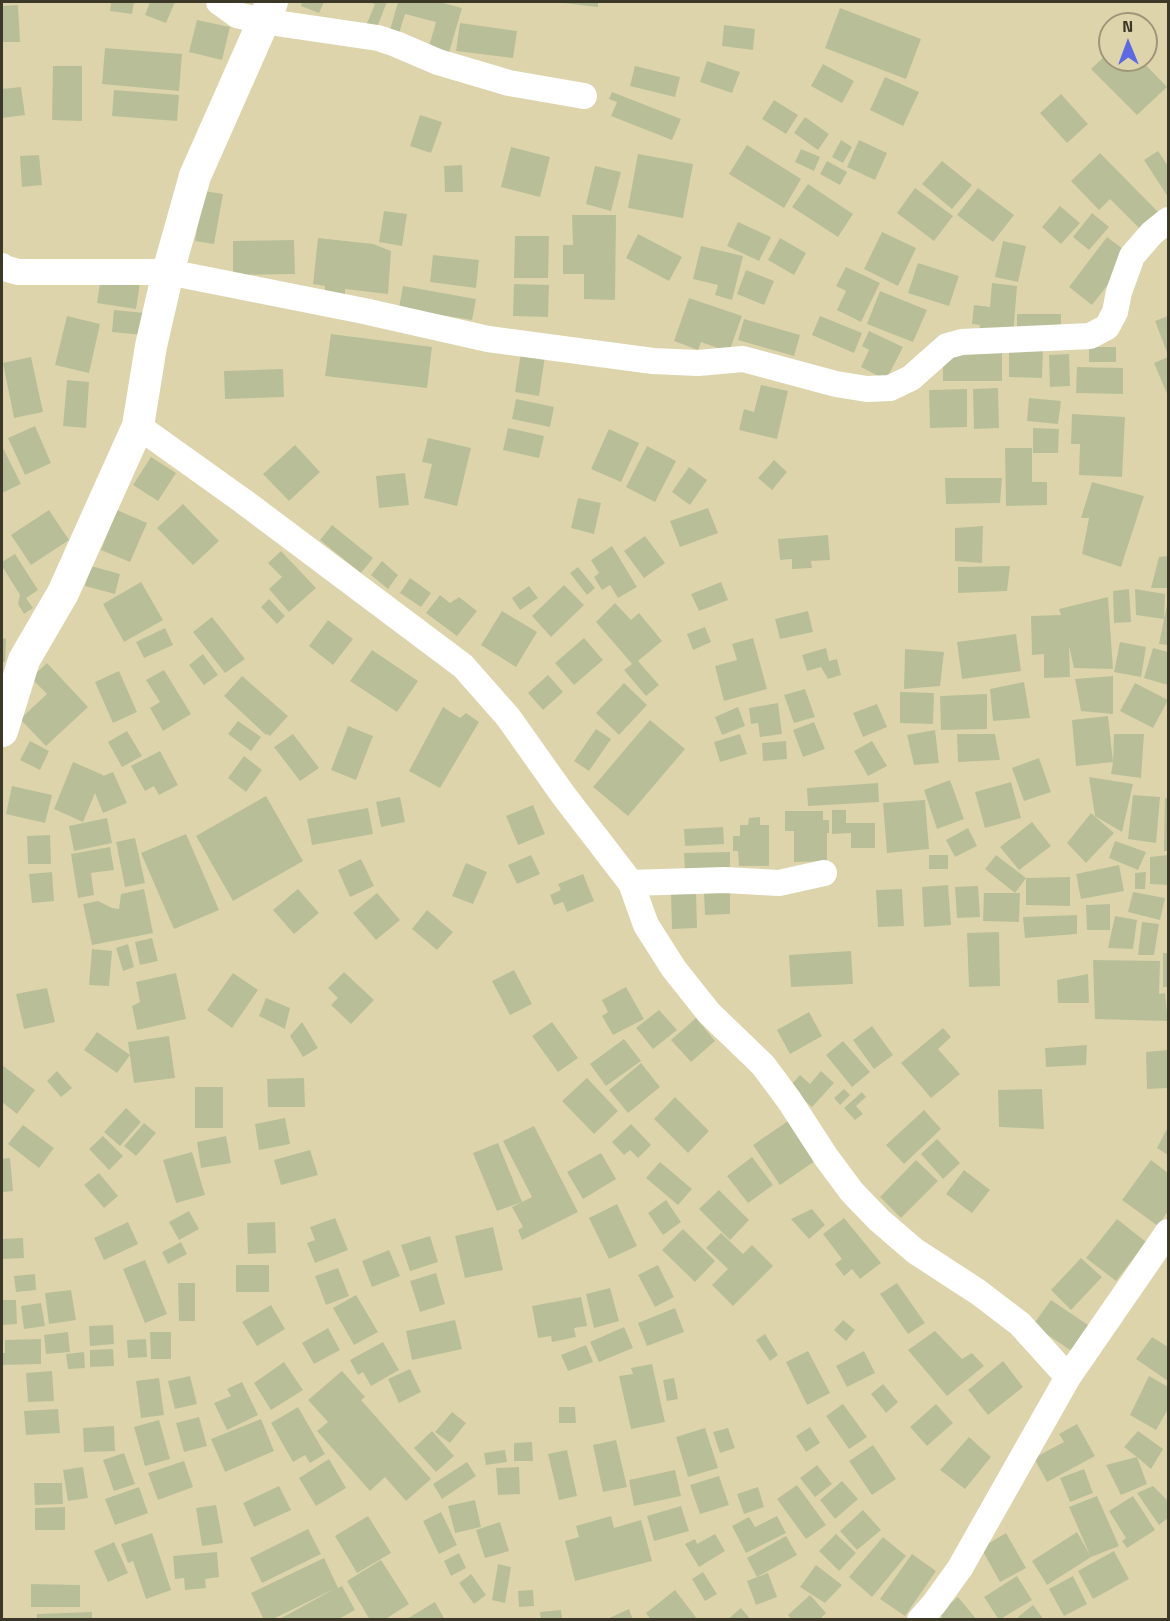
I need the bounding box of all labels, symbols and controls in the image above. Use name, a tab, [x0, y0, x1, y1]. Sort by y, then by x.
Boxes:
north arrow	[1098, 12, 1158, 72]
text: N	[1122, 14, 1133, 38]

